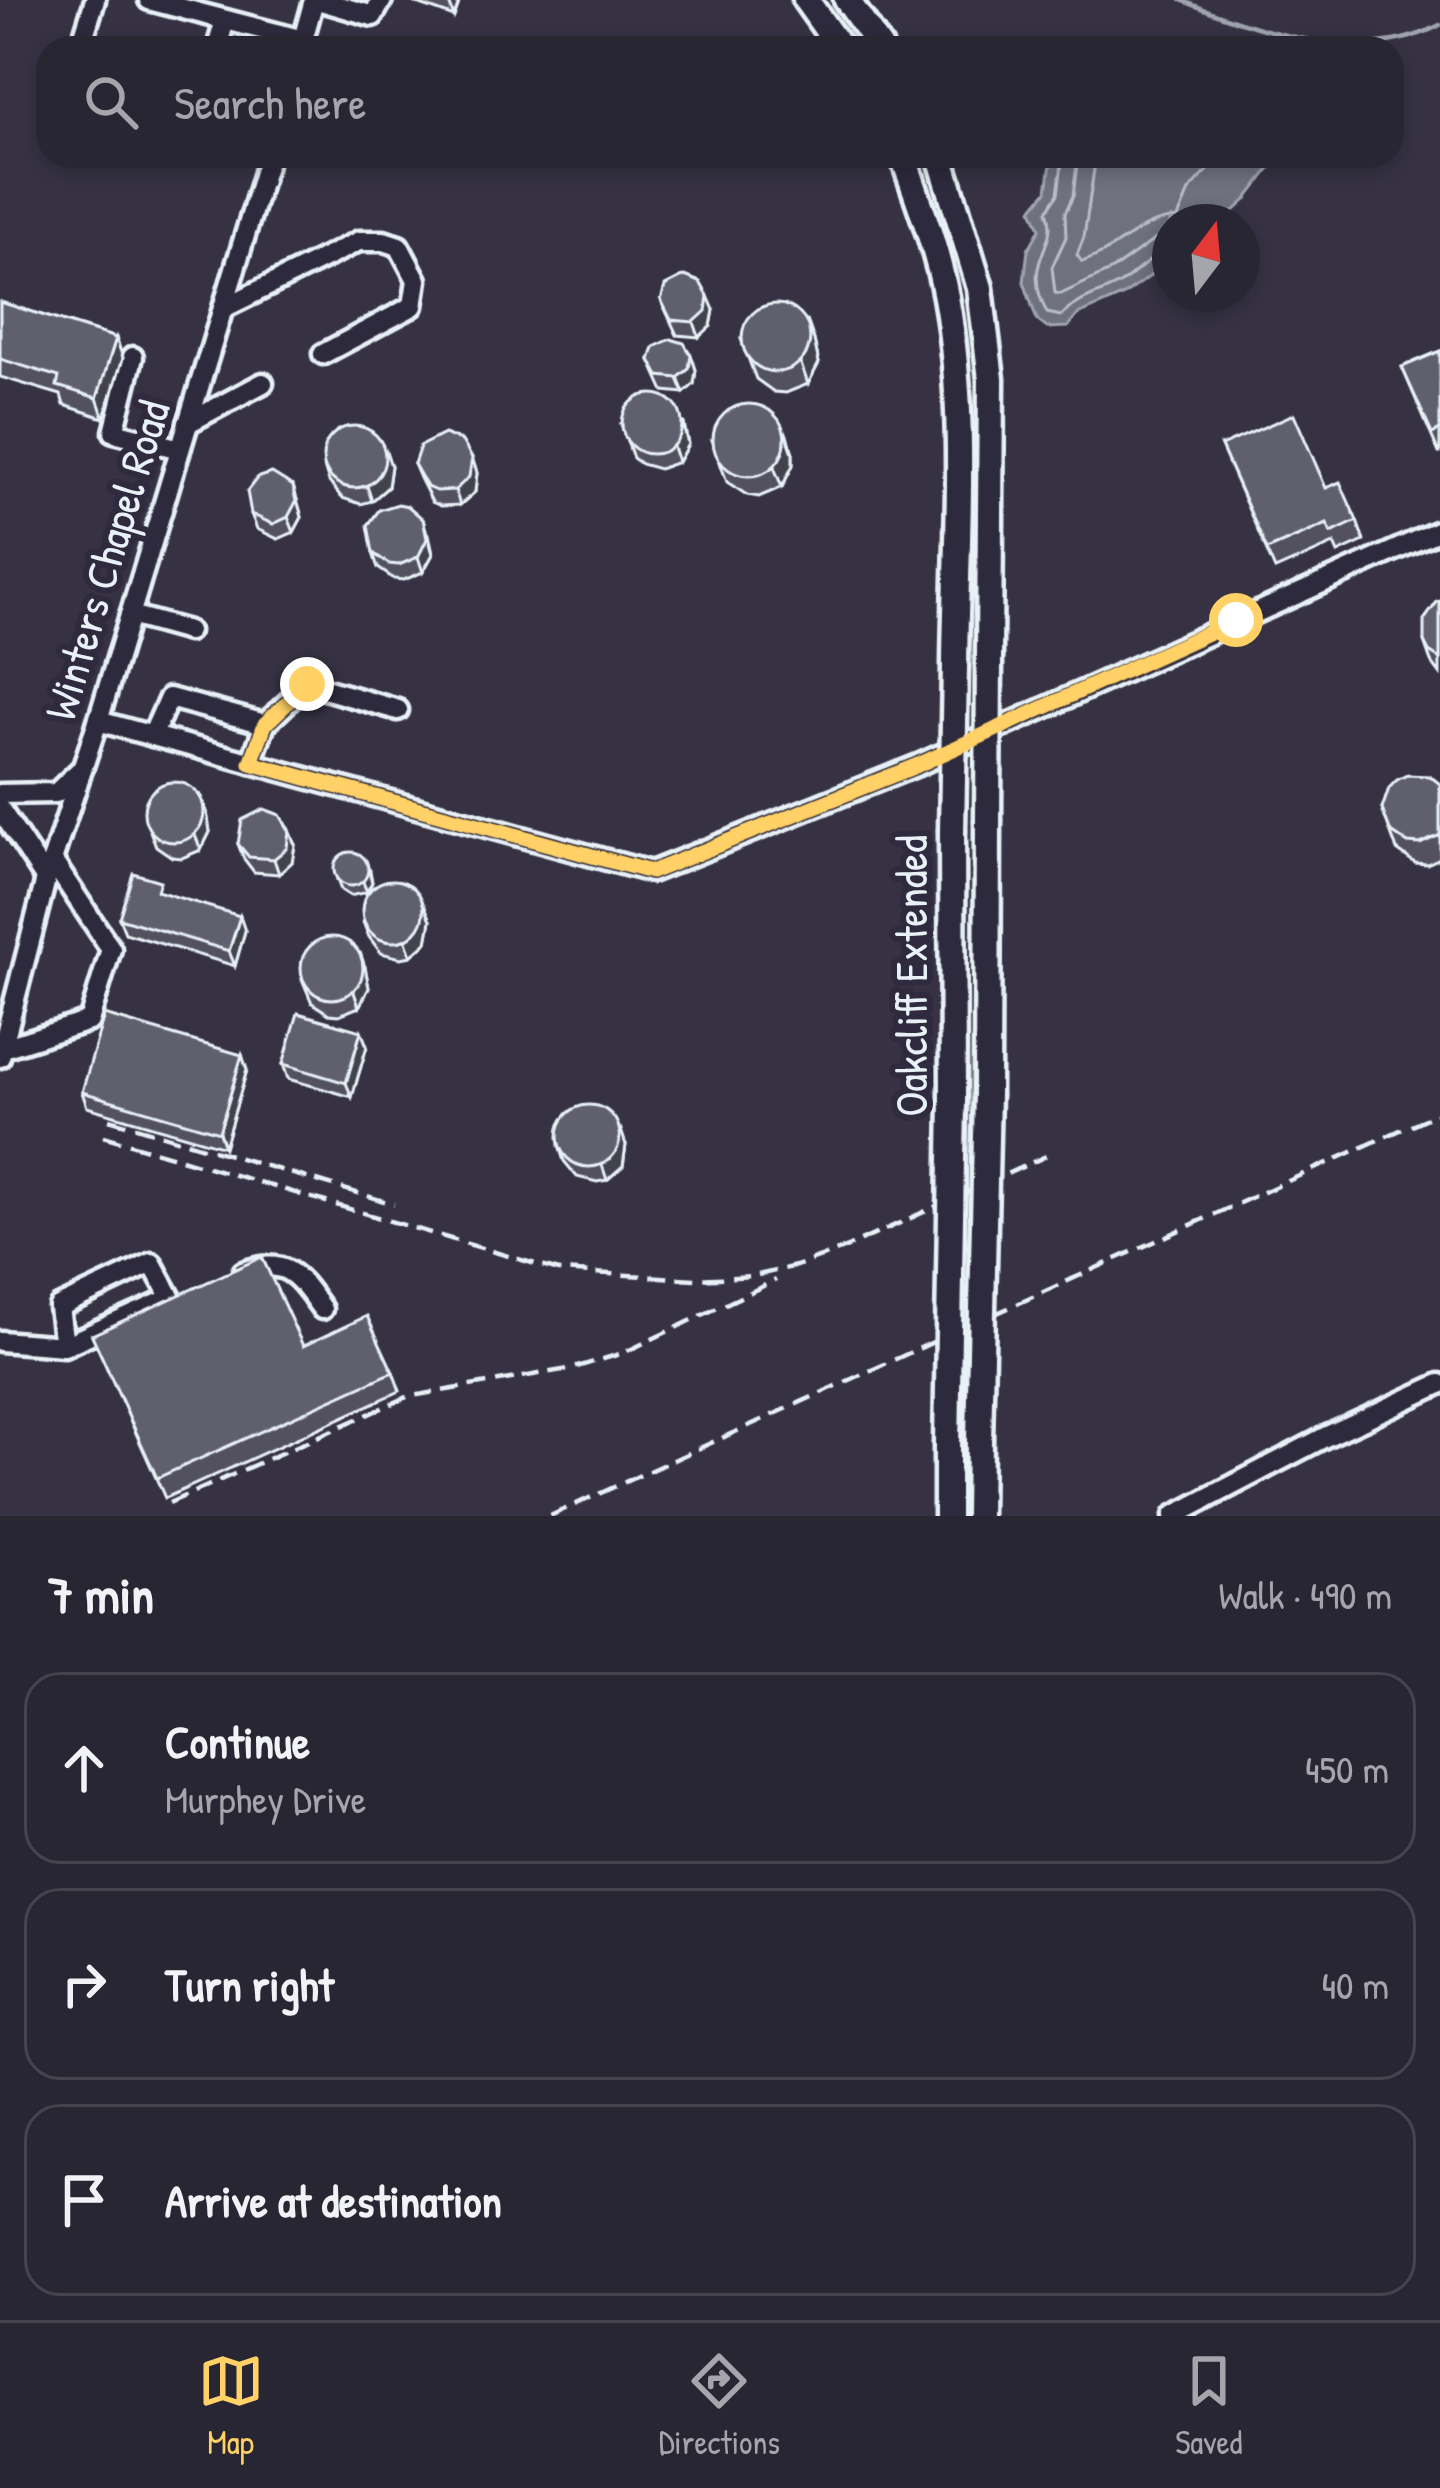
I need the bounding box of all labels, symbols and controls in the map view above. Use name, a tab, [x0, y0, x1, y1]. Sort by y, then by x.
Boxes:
search box	[36, 36, 1404, 168]
icon: search	[78, 69, 144, 135]
text: Search here	[174, 72, 366, 133]
north arrow	[1152, 204, 1260, 312]
street label: Winters Chapel Road	[28, 393, 184, 727]
route start	[1209, 593, 1263, 647]
route end	[280, 657, 334, 711]
street label: Oakcliff Extended	[880, 835, 941, 1117]
text: 7 min	[48, 1560, 154, 1629]
text: Walk · 490 m	[1218, 1568, 1392, 1621]
text: Continue	[165, 1711, 310, 1772]
icon: ahead	[51, 1735, 117, 1801]
text: 450 m	[1305, 1742, 1389, 1795]
text: Murphey Drive	[165, 1772, 366, 1825]
icon: right	[51, 1951, 117, 2017]
text: Turn right	[165, 1954, 334, 2015]
text: 40 m	[1321, 1958, 1389, 2011]
icon: arrive	[51, 2167, 117, 2233]
text: Arrive at destination	[165, 2170, 502, 2231]
tab: Map	[198, 2348, 264, 2464]
tab: Directions	[659, 2348, 780, 2464]
tab: Saved	[1175, 2348, 1242, 2464]

